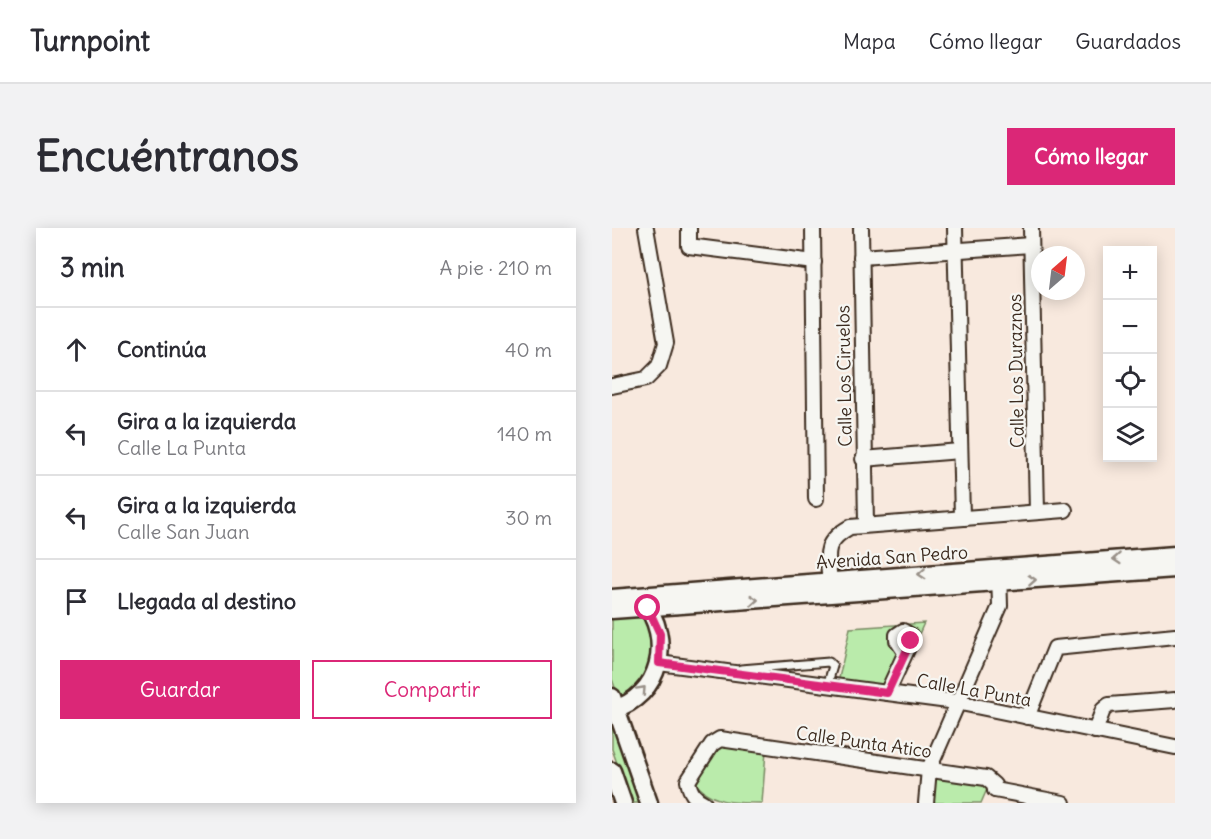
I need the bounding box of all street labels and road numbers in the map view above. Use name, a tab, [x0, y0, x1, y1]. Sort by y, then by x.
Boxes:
street label: Calle Los Duraznos	[1003, 294, 1029, 448]
street label: Calle Los Ciruelos	[831, 305, 857, 447]
street label: Avenida San Pedro	[815, 540, 969, 574]
street label: Calle La Punta	[915, 669, 1033, 711]
street label: Calle Punta Atico	[795, 721, 933, 763]

